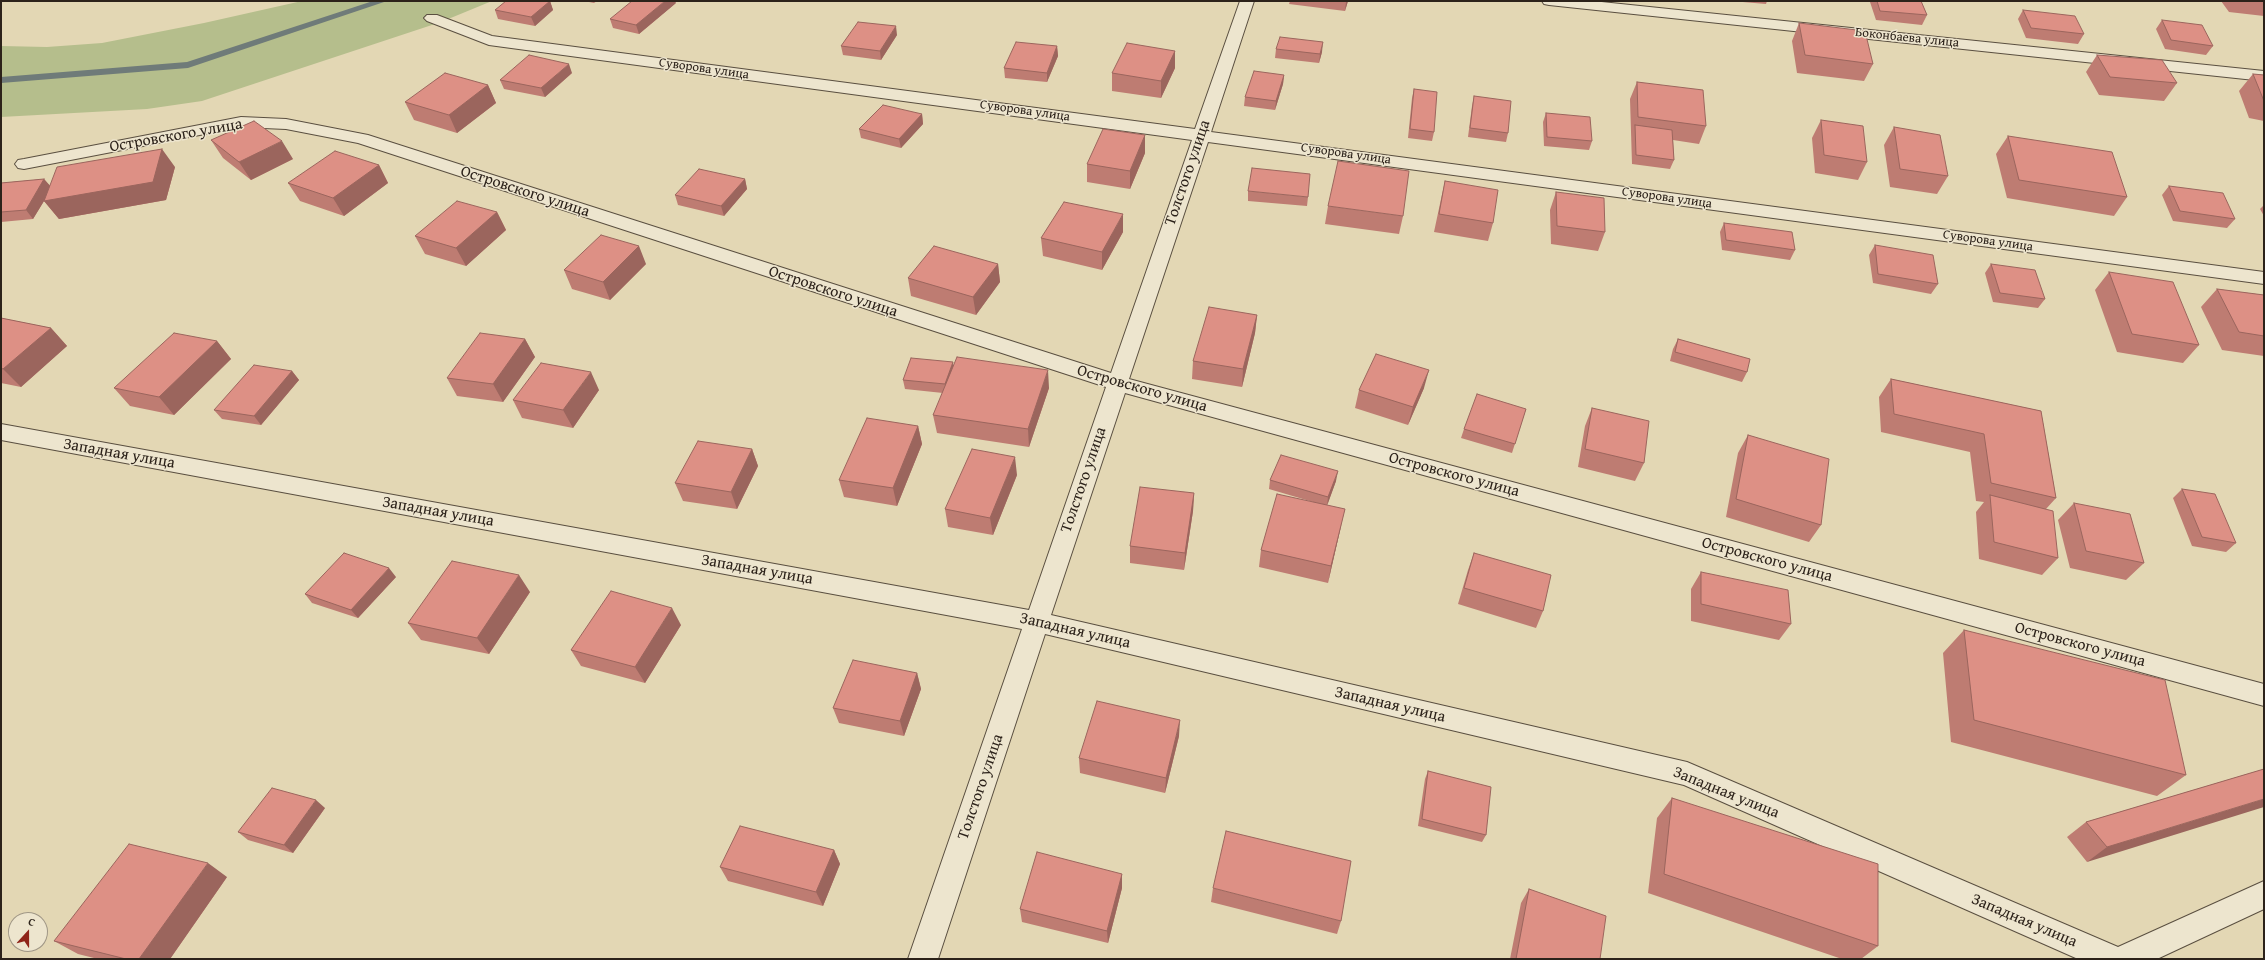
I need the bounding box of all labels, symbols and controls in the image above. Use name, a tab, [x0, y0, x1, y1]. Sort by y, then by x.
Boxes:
street label: Боконбаева улица	[1854, 25, 1960, 51]
street label: Суворова улица	[658, 55, 750, 83]
street label: Суворова улица	[979, 97, 1071, 125]
street label: Островского улица	[108, 115, 244, 157]
street label: Толстого улица	[1161, 118, 1215, 228]
street label: Суворова улица	[1300, 140, 1392, 168]
street label: Островского улица	[458, 162, 592, 222]
street label: Суворова улица	[1621, 184, 1713, 212]
street label: Суворова улица	[1942, 227, 2034, 255]
street label: Островского улица	[766, 262, 900, 322]
street label: Островского улица	[1075, 361, 1209, 417]
street label: Толстого улица	[1057, 425, 1111, 535]
street label: Западная улица	[62, 435, 176, 473]
street label: Островского улица	[1387, 448, 1521, 502]
street label: Западная улица	[381, 493, 495, 531]
street label: Островского улица	[1700, 533, 1834, 587]
street label: Западная улица	[700, 551, 814, 589]
street label: Западная улица	[1018, 609, 1132, 653]
street label: Островского улица	[2013, 618, 2147, 672]
street label: Западная улица	[1333, 683, 1447, 727]
street label: Толстого улица	[954, 732, 1008, 842]
street label: Западная улица	[1670, 763, 1782, 823]
street label: Западная улица	[1968, 890, 2080, 952]
north arrow	[8, 912, 48, 952]
text: С	[26, 913, 38, 930]

